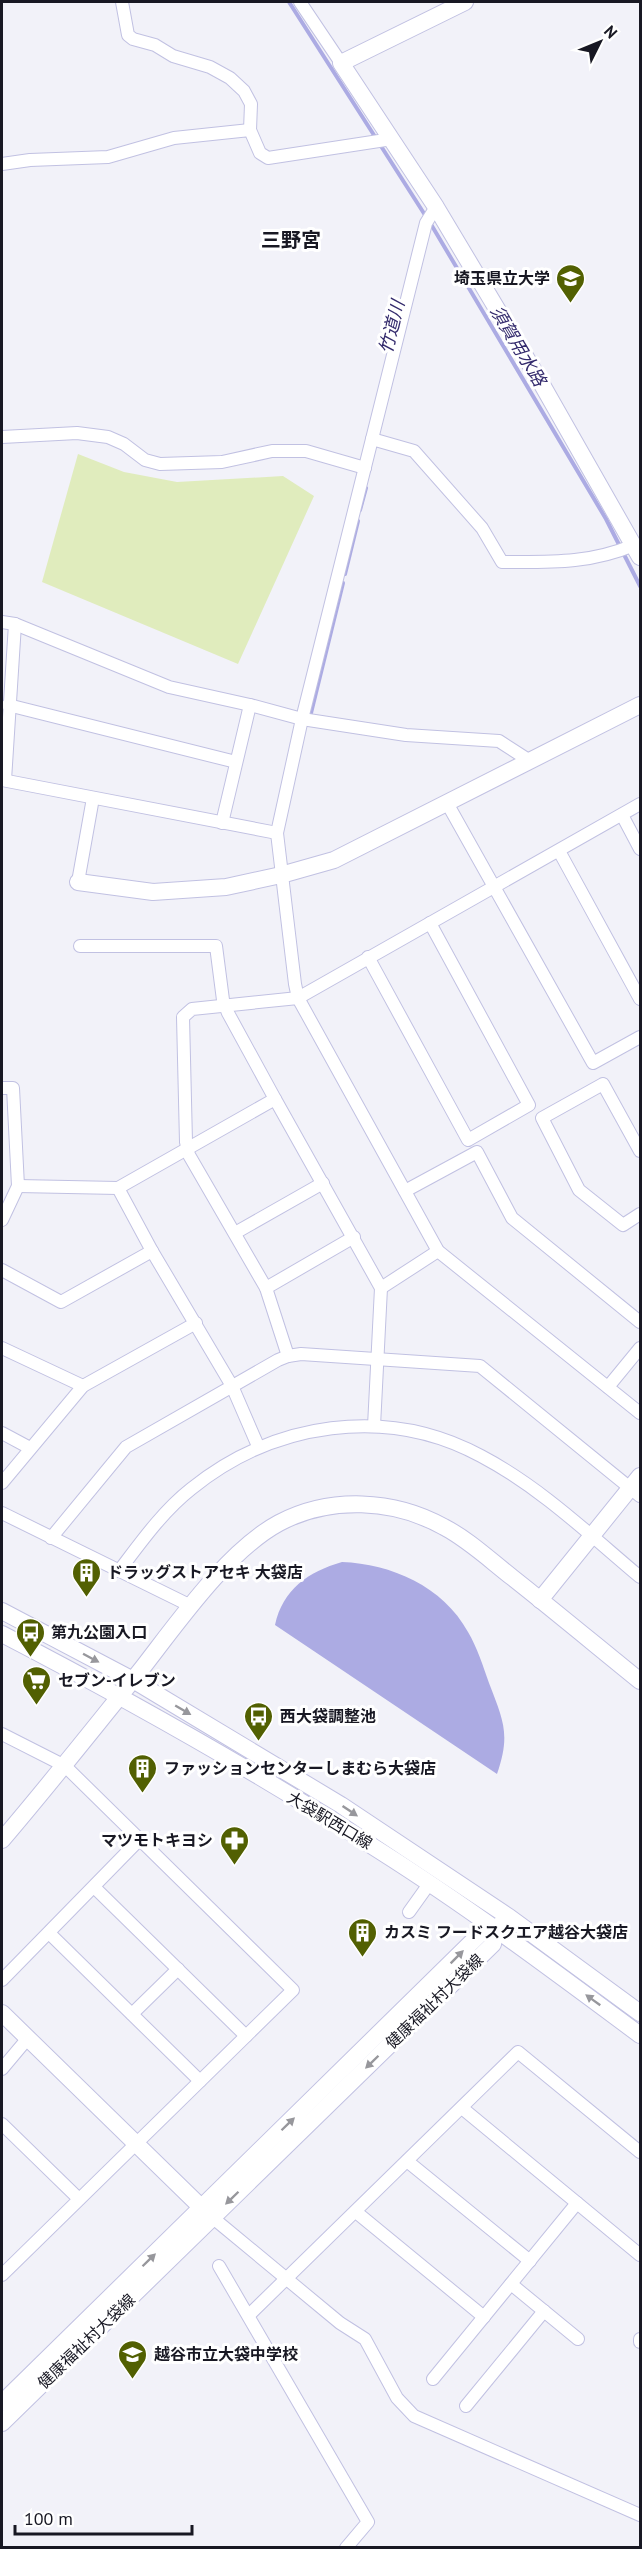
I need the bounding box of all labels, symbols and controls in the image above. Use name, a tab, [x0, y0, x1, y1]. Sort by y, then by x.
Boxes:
north arrow	[570, 12, 630, 72]
text: N	[600, 21, 622, 42]
district label: 三野宮	[261, 227, 321, 253]
school or university icon: 埼玉県立大学	[555, 262, 587, 304]
place label: 埼玉県立大学	[454, 268, 550, 288]
water label: 竹道川	[374, 296, 410, 356]
water label: 須賀用水路	[485, 301, 552, 392]
building icon: ドラッグストアセキ 大袋店	[70, 1556, 102, 1598]
place label: ドラッグストアセキ 大袋店	[107, 1562, 303, 1582]
bus stop icon: 第九公園入口	[14, 1616, 46, 1658]
place label: 第九公園入口	[51, 1622, 147, 1642]
one-way arrow	[82, 1653, 99, 1663]
supermarket icon: セブン-イレブン	[21, 1664, 53, 1706]
place label: セブン-イレブン	[58, 1670, 176, 1690]
bus stop icon: 西大袋調整池	[243, 1700, 275, 1742]
one-way arrow	[175, 1704, 191, 1715]
place label: 西大袋調整池	[280, 1706, 376, 1726]
building icon: ファッションセンターしまむら大袋店	[127, 1752, 159, 1794]
place label: ファッションセンターしまむら大袋店	[164, 1758, 436, 1778]
street label: 大袋駅西口線	[284, 1787, 376, 1853]
one-way arrow	[341, 1805, 357, 1817]
pharmacy icon: マツモトキヨシ	[218, 1824, 250, 1866]
place label: マツモトキヨシ	[101, 1830, 213, 1850]
building icon: カスミ フードスクエア越谷大袋店	[347, 1916, 379, 1958]
place label: カスミ フードスクエア越谷大袋店	[384, 1922, 628, 1942]
street label: 健康福祉村大袋線	[381, 1949, 487, 2053]
one-way arrow	[449, 1950, 463, 1964]
one-way arrow	[586, 1994, 602, 2006]
one-way arrow	[364, 2055, 379, 2069]
one-way arrow	[281, 2117, 295, 2131]
one-way arrow	[226, 2191, 240, 2205]
one-way arrow	[141, 2253, 155, 2267]
street label: 健康福祉村大袋線	[33, 2289, 139, 2393]
school or university icon: 越谷市立大袋中学校	[117, 2338, 149, 2380]
place label: 越谷市立大袋中学校	[154, 2344, 298, 2364]
scale bar	[15, 2498, 192, 2536]
text: 100 m	[24, 2507, 73, 2530]

